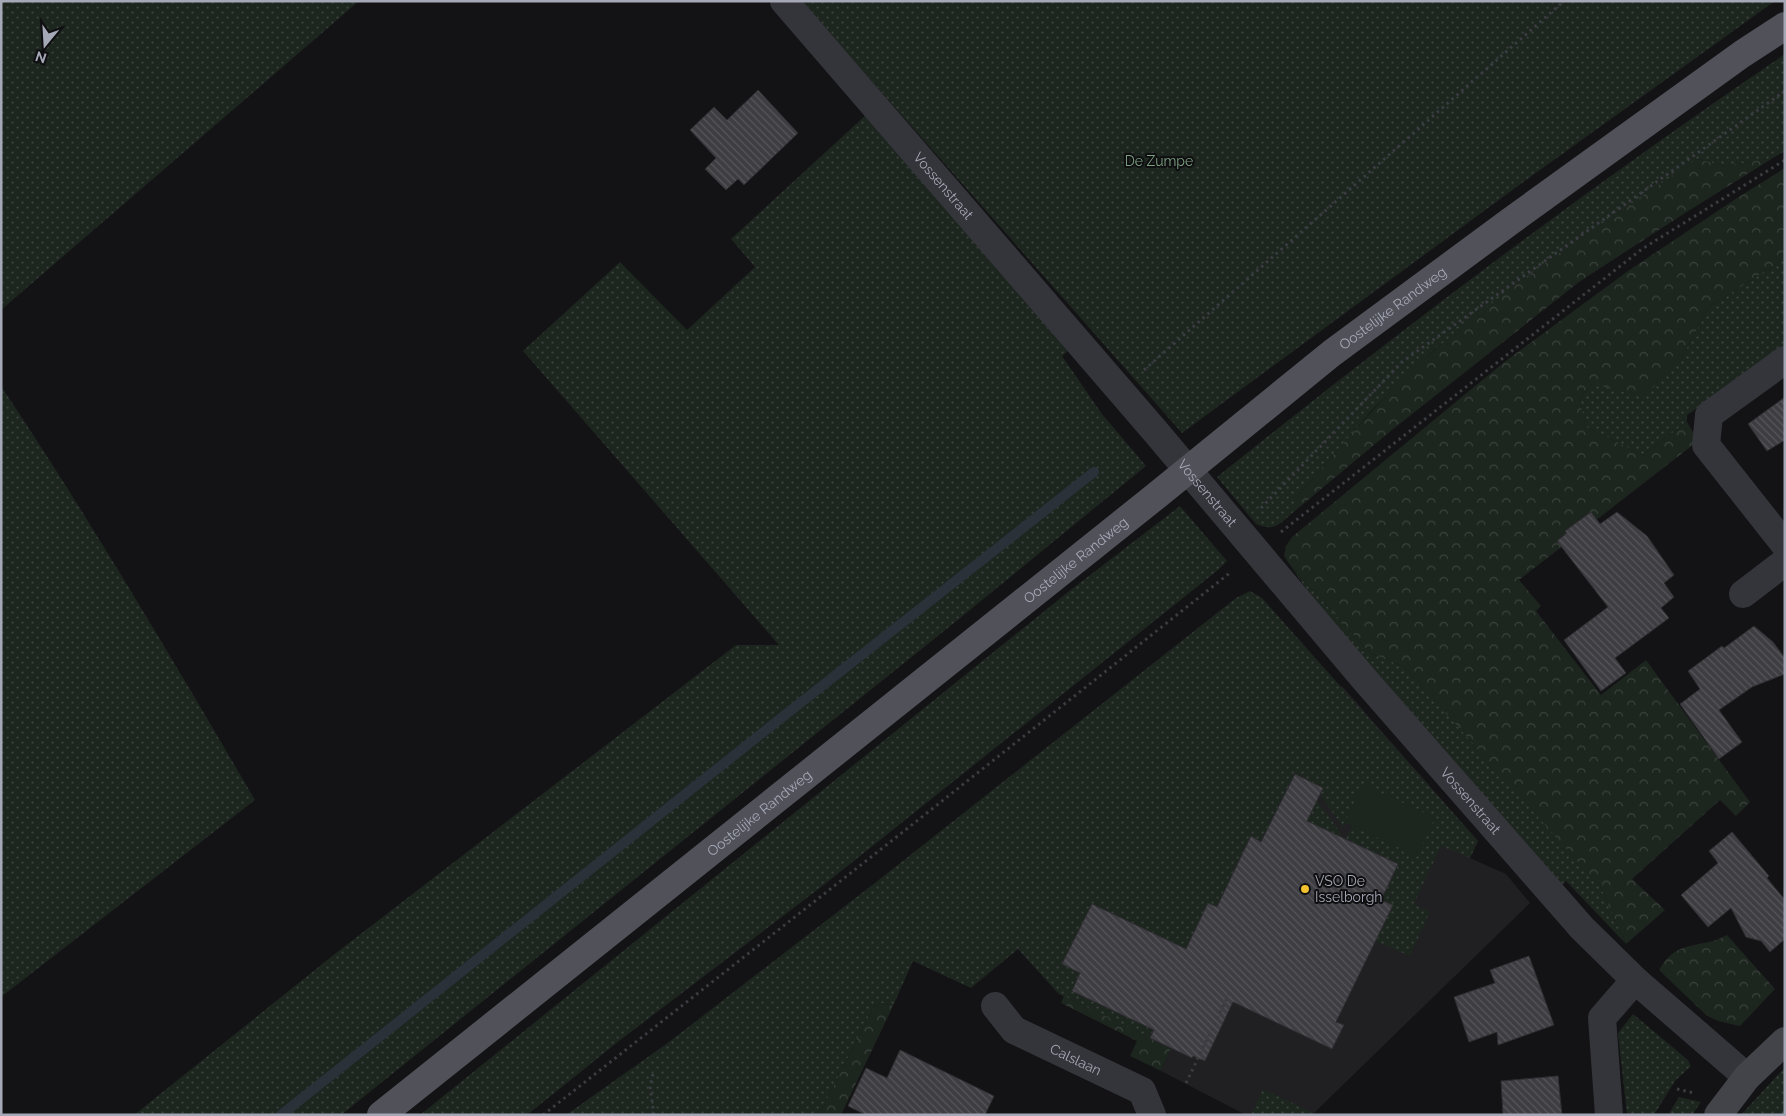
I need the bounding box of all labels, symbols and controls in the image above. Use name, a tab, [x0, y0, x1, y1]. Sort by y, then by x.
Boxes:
north arrow	[20, 20, 70, 70]
text: N	[33, 48, 49, 67]
street label: Vossenstraat	[910, 149, 977, 223]
park label: De Zumpe	[1125, 153, 1193, 169]
street label: Oostelijke Randweg	[1336, 263, 1449, 353]
street label: Vossenstraat	[1174, 456, 1240, 530]
street label: Oostelijke Randweg	[1020, 514, 1131, 607]
street label: Vossenstraat	[1437, 764, 1504, 837]
street label: Oostelijke Randweg	[704, 766, 815, 859]
place label: VSO De Isselborgh	[1315, 873, 1382, 905]
marker: VSO De Isselborgh	[1299, 883, 1311, 895]
street label: Calslaan	[1047, 1040, 1104, 1078]

